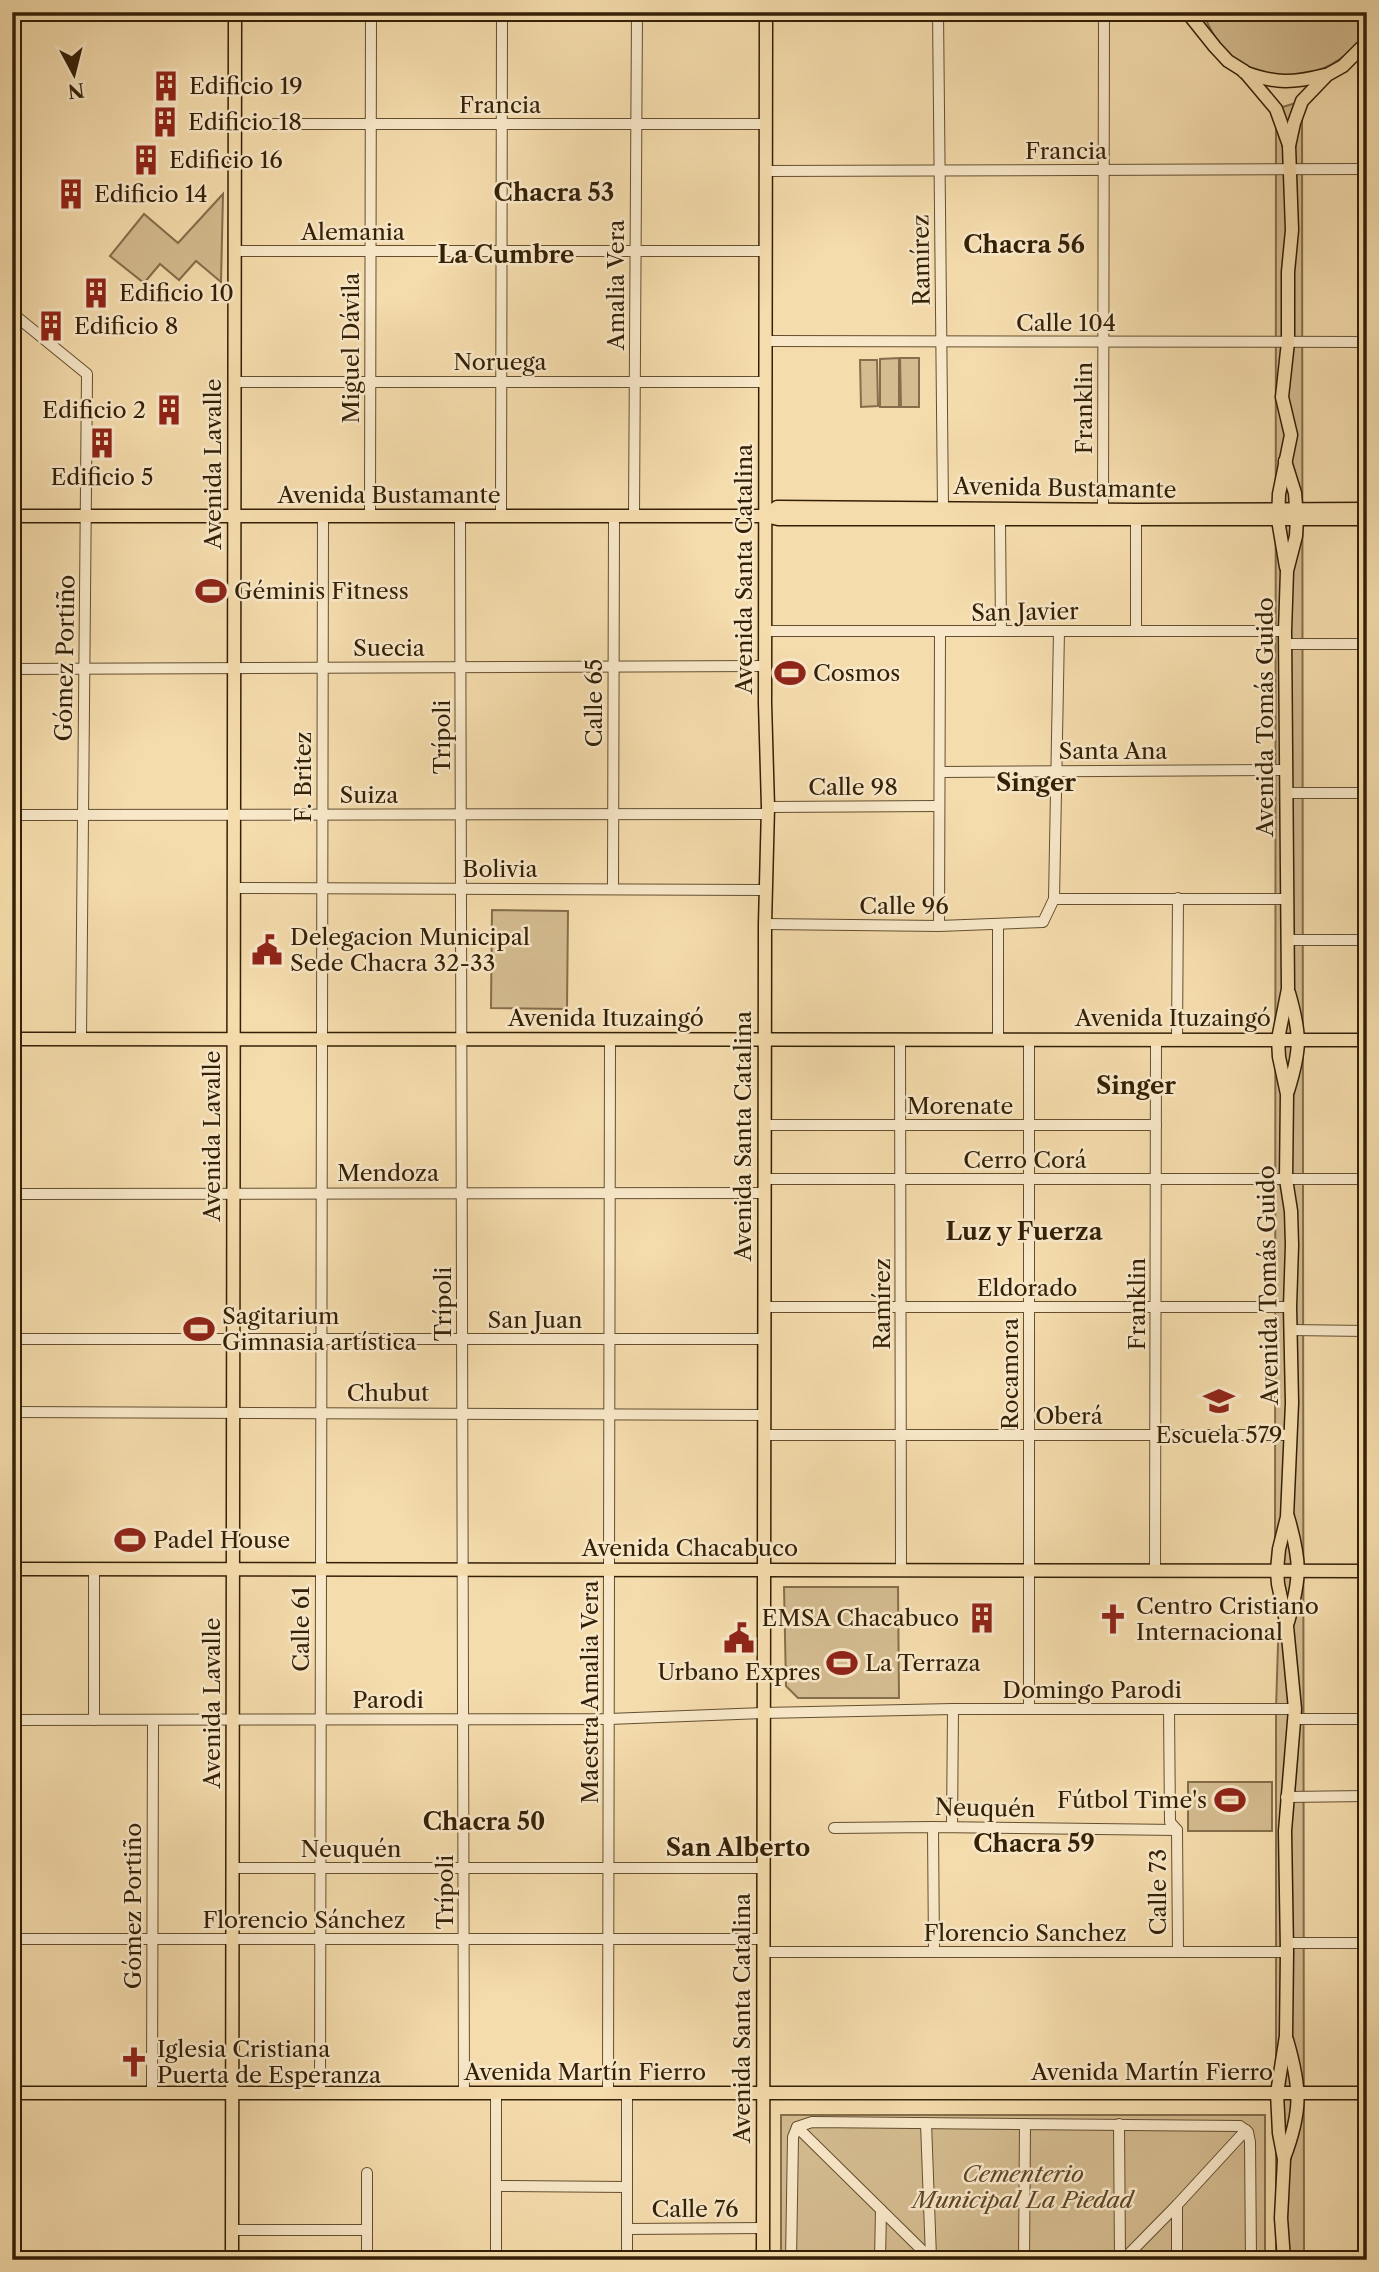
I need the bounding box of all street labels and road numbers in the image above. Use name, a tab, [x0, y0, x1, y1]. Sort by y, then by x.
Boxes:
street label: Francia	[459, 91, 542, 119]
street label: Francia	[1025, 137, 1108, 165]
street label: Ramírez	[906, 214, 936, 306]
street label: Alemania	[300, 218, 406, 246]
street label: Amalia Vera	[602, 219, 630, 351]
street label: Miguel Dávila	[337, 272, 365, 423]
street label: Calle 104	[1016, 309, 1116, 337]
street label: Noruega	[453, 348, 548, 376]
street label: Franklin	[1070, 362, 1098, 454]
street label: Avenida Lavalle	[199, 379, 227, 550]
street label: Avenida Santa Catalina	[730, 443, 758, 695]
street label: Avenida Bustamante	[952, 472, 1177, 504]
street label: Avenida Bustamante	[276, 481, 501, 509]
street label: Gómez Portiño	[50, 574, 80, 742]
street label: San Javier	[971, 597, 1079, 627]
street label: Avenida Tomás Guido	[1251, 597, 1279, 838]
street label: Suecia	[353, 634, 426, 662]
street label: Calle 65	[580, 659, 608, 747]
street label: Trípoli	[428, 700, 456, 774]
street label: F. Britez	[289, 732, 317, 822]
street label: Santa Ana	[1059, 737, 1168, 765]
street label: Calle 98	[808, 773, 898, 801]
street label: Suiza	[340, 781, 399, 809]
street label: Bolivia	[462, 855, 539, 883]
street label: Calle 96	[859, 892, 949, 920]
street label: Avenida Ituzaingó	[507, 1004, 704, 1032]
street label: Avenida Ituzaingó	[1074, 1004, 1271, 1032]
street label: Avenida Santa Catalina	[729, 1010, 757, 1262]
street label: Avenida Lavalle	[198, 1051, 226, 1222]
street label: Morenate	[907, 1092, 1013, 1120]
street label: Cerro Corá	[963, 1146, 1088, 1174]
street label: Mendoza	[337, 1159, 440, 1187]
street label: Avenida Tomás Guido	[1252, 1165, 1284, 1406]
street label: Ramírez	[868, 1258, 896, 1350]
street label: Franklin	[1123, 1258, 1151, 1350]
street label: Trípoli	[429, 1267, 457, 1341]
street label: Eldorado	[977, 1274, 1077, 1302]
street label: San Juan	[488, 1306, 582, 1334]
street label: Rocamora	[996, 1317, 1024, 1430]
street label: Chubut	[347, 1379, 429, 1407]
street label: Oberá	[1035, 1402, 1104, 1430]
street label: Avenida Chacabuco	[581, 1534, 798, 1562]
street label: Maestra Amalia Vera	[576, 1579, 604, 1804]
street label: Calle 61	[287, 1586, 315, 1672]
street label: Avenida Lavalle	[198, 1618, 226, 1789]
street label: Domingo Parodi	[1002, 1676, 1182, 1704]
street label: Parodi	[352, 1686, 424, 1714]
street label: Neuquén	[934, 1793, 1036, 1823]
street label: Gómez Portiño	[119, 1823, 147, 1989]
street label: Neuquén	[301, 1835, 401, 1863]
street label: Calle 73	[1144, 1849, 1172, 1935]
street label: Trípoli	[431, 1855, 459, 1929]
street label: Avenida Santa Catalina	[728, 1892, 756, 2144]
street label: Florencio Sánchez	[202, 1906, 406, 1934]
street label: Florencio Sanchez	[923, 1919, 1127, 1947]
street label: Avenida Martín Fierro	[463, 2058, 706, 2086]
street label: Avenida Martín Fierro	[1030, 2058, 1273, 2086]
street label: Calle 76	[652, 2195, 738, 2223]

